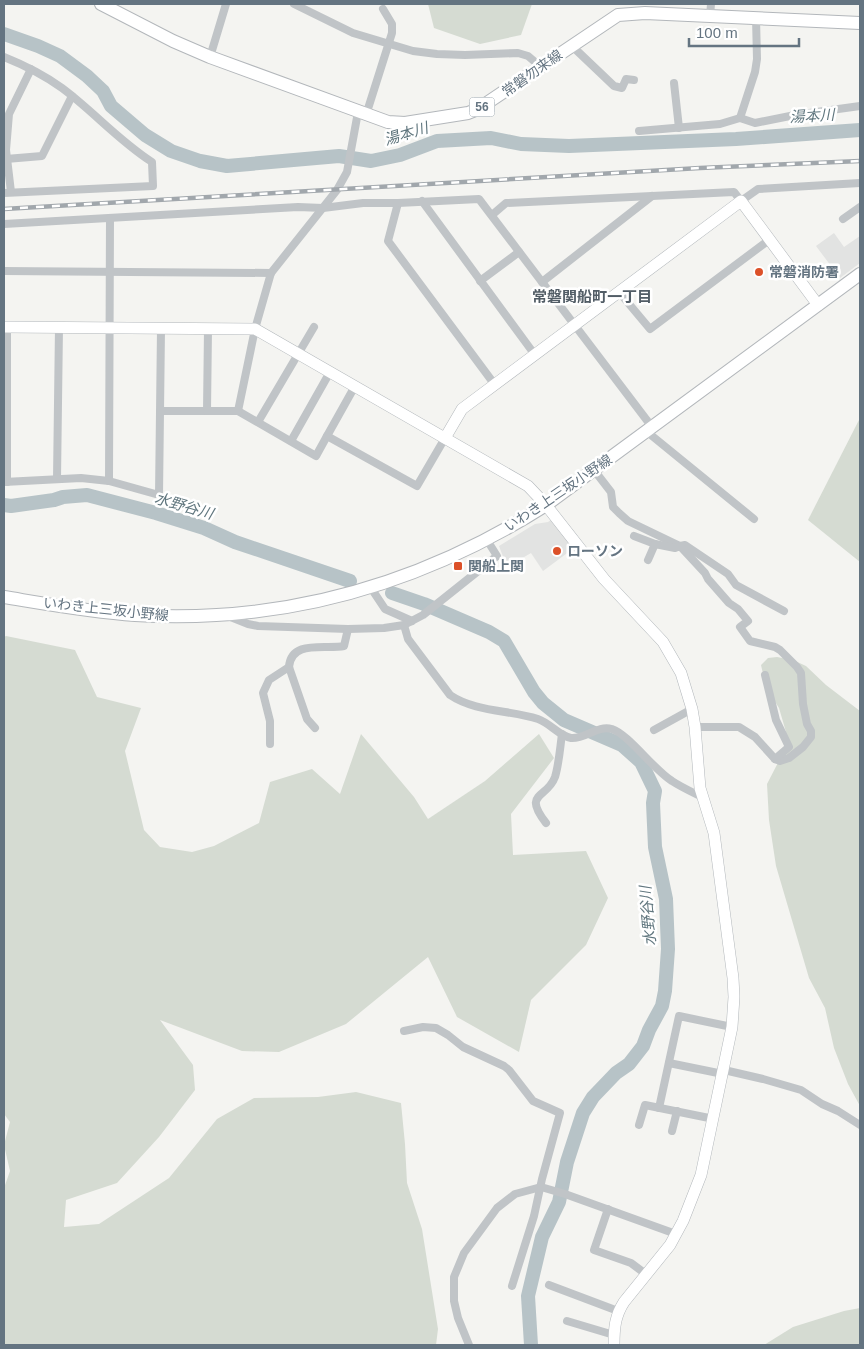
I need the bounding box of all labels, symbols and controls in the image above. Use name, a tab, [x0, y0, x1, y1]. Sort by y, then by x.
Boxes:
scale bar	[689, 15, 799, 47]
text: 100 m	[696, 24, 738, 41]
street label: 常磐勿来線	[499, 46, 565, 100]
road number: 56	[470, 98, 494, 116]
water label: 湯本川	[789, 106, 837, 125]
water label: 湯本川	[382, 118, 432, 148]
place label: 常磐消防署	[769, 264, 839, 280]
marker: 常磐消防署	[753, 266, 765, 278]
district label: 常磐関船町一丁目	[532, 288, 652, 305]
street label: いわき上三坂小野線	[501, 451, 615, 535]
water label: 水野谷川	[153, 489, 217, 523]
place label: ローソン	[567, 543, 623, 559]
marker: ローソン	[551, 545, 563, 557]
place label: 関船上関	[468, 558, 524, 574]
marker: 関船上関	[452, 560, 464, 572]
street label: いわき上三坂小野線	[43, 594, 169, 624]
water label: 水野谷川	[636, 883, 659, 947]

